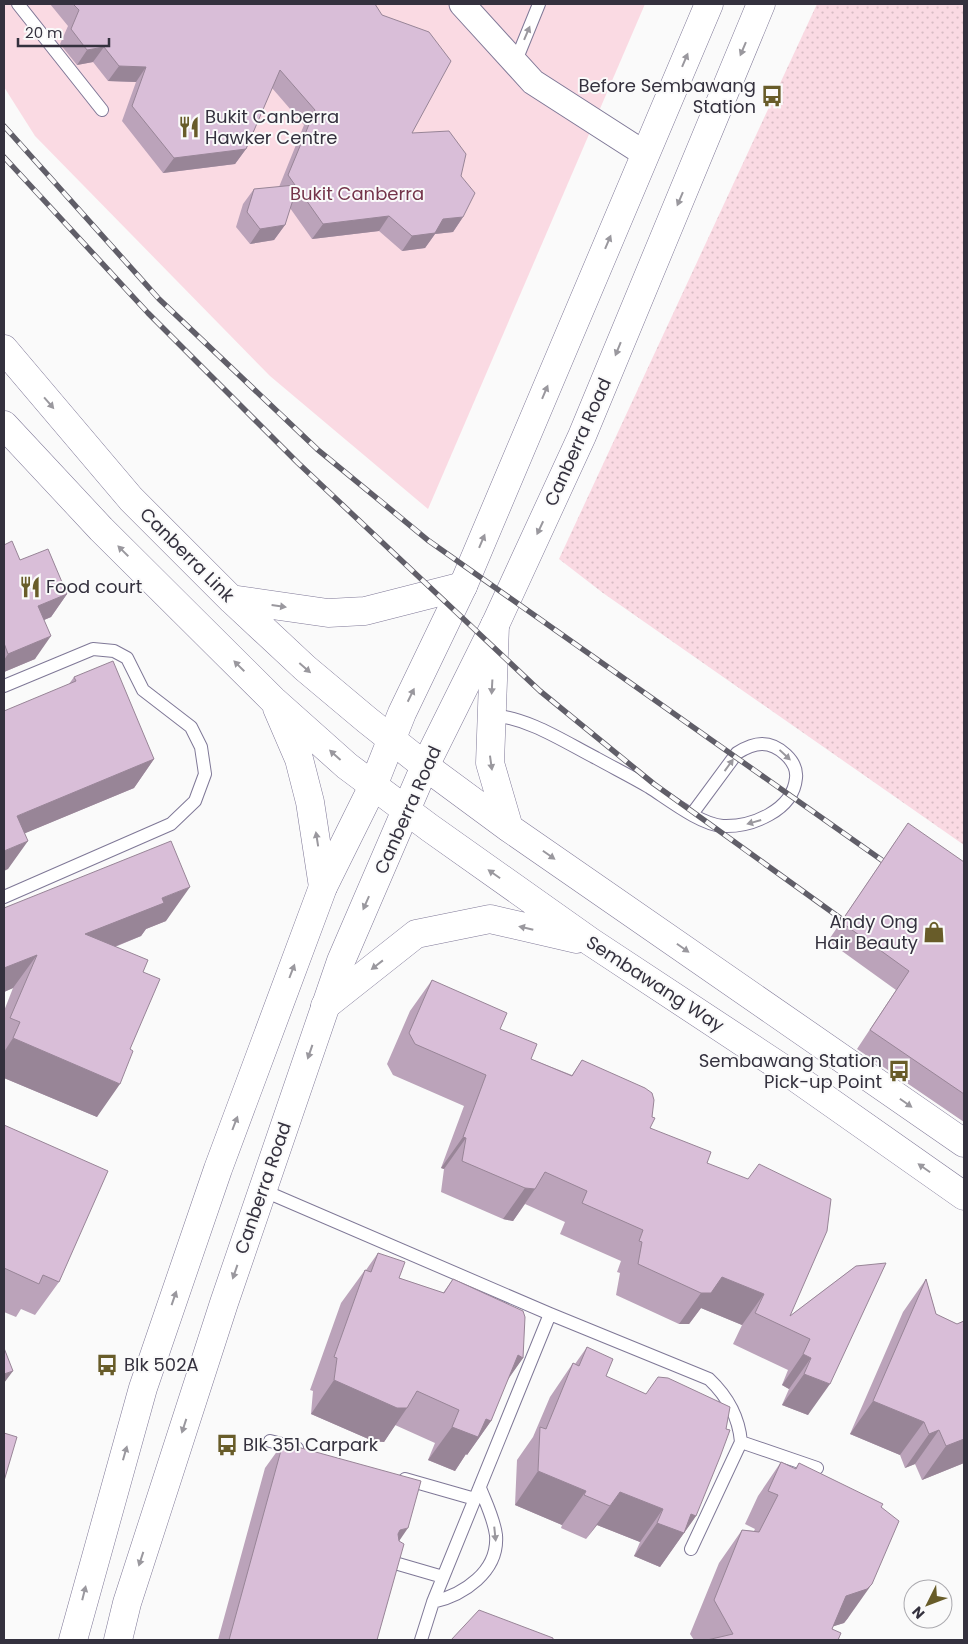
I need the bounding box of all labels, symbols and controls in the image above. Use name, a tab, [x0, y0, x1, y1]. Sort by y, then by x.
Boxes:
scale bar	[18, 15, 109, 47]
text: 20 m	[25, 22, 63, 43]
one-way arrow	[523, 25, 531, 40]
one-way arrow	[738, 42, 746, 56]
one-way arrow	[681, 52, 689, 67]
place label: Before Sembawang Station	[578, 73, 756, 119]
bus stop icon: Before Sembawang Station	[759, 83, 785, 109]
place label: Bukit Canberra Hawker Centre	[205, 104, 339, 150]
restaurant icon: Bukit Canberra Hawker Centre	[176, 114, 202, 140]
park label: Bukit Canberra	[290, 181, 424, 206]
one-way arrow	[676, 192, 684, 207]
one-way arrow	[605, 235, 613, 249]
one-way arrow	[614, 342, 622, 357]
street label: Canberra Road	[538, 374, 617, 510]
one-way arrow	[542, 384, 550, 399]
one-way arrow	[43, 396, 54, 409]
street label: Canberra Link	[135, 502, 241, 608]
one-way arrow	[535, 520, 544, 535]
one-way arrow	[479, 534, 487, 548]
one-way arrow	[117, 545, 129, 557]
restaurant icon: Food court	[17, 574, 43, 600]
place label: Food court	[46, 574, 142, 599]
one-way arrow	[271, 602, 287, 610]
one-way arrow	[233, 660, 245, 672]
one-way arrow	[299, 662, 311, 674]
one-way arrow	[488, 679, 496, 695]
one-way arrow	[407, 688, 415, 702]
street label: Canberra Road	[368, 742, 447, 878]
one-way arrow	[779, 749, 791, 761]
one-way arrow	[329, 750, 342, 761]
one-way arrow	[487, 756, 495, 772]
one-way arrow	[723, 759, 734, 772]
one-way arrow	[746, 819, 761, 827]
one-way arrow	[312, 830, 320, 846]
one-way arrow	[543, 850, 556, 860]
one-way arrow	[487, 869, 501, 879]
one-way arrow	[362, 896, 370, 910]
place label: Andy Ong Hair Beauty	[815, 909, 918, 955]
shop icon: Andy Ong Hair Beauty	[921, 919, 947, 945]
one-way arrow	[519, 924, 534, 932]
street label: Sembawang Way	[581, 930, 729, 1038]
one-way arrow	[676, 943, 690, 953]
one-way arrow	[370, 960, 384, 970]
one-way arrow	[288, 963, 296, 978]
one-way arrow	[305, 1044, 313, 1059]
place label: Sembawang Station Pick-up Point	[699, 1048, 882, 1094]
bus stop icon: Sembawang Station Pick-up Point	[886, 1058, 912, 1084]
one-way arrow	[900, 1098, 913, 1108]
one-way arrow	[231, 1115, 239, 1130]
street label: Canberra Road	[228, 1118, 297, 1257]
one-way arrow	[917, 1163, 931, 1173]
one-way arrow	[230, 1265, 238, 1280]
one-way arrow	[170, 1290, 178, 1305]
bus stop icon: Blk 502A	[94, 1352, 120, 1378]
place label: Blk 502A	[124, 1352, 199, 1377]
one-way arrow	[180, 1419, 188, 1434]
bus stop icon: Blk 351 Carpark	[214, 1432, 240, 1458]
place label: Blk 351 Carpark	[243, 1432, 379, 1457]
one-way arrow	[121, 1445, 129, 1460]
one-way arrow	[491, 1527, 499, 1543]
one-way arrow	[137, 1551, 145, 1566]
north arrow	[903, 1579, 953, 1629]
one-way arrow	[80, 1585, 88, 1600]
text: N	[907, 1602, 929, 1623]

